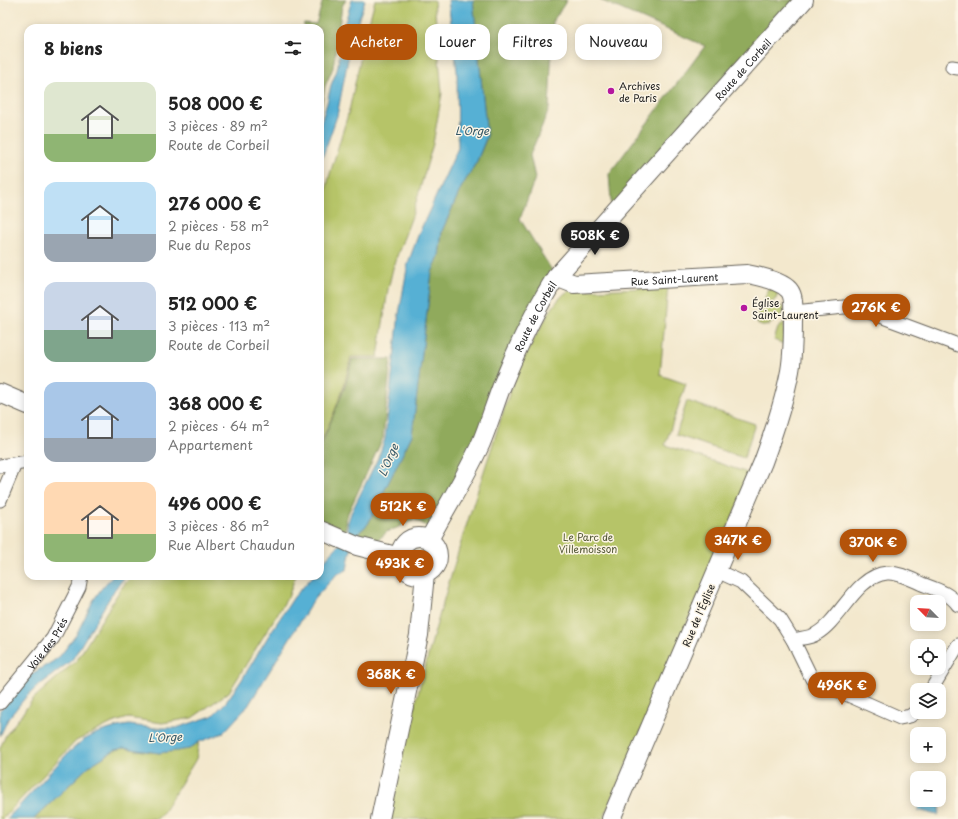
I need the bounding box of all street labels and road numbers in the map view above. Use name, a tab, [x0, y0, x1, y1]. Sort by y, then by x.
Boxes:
street label: Route de Corbeil	[711, 35, 774, 103]
street label: Rue Saint-Laurent	[630, 268, 719, 288]
street label: Route de Corbeil	[510, 278, 559, 354]
street label: Rue de l'Église	[678, 581, 718, 649]
street label: Voie des Prés	[23, 614, 70, 672]

